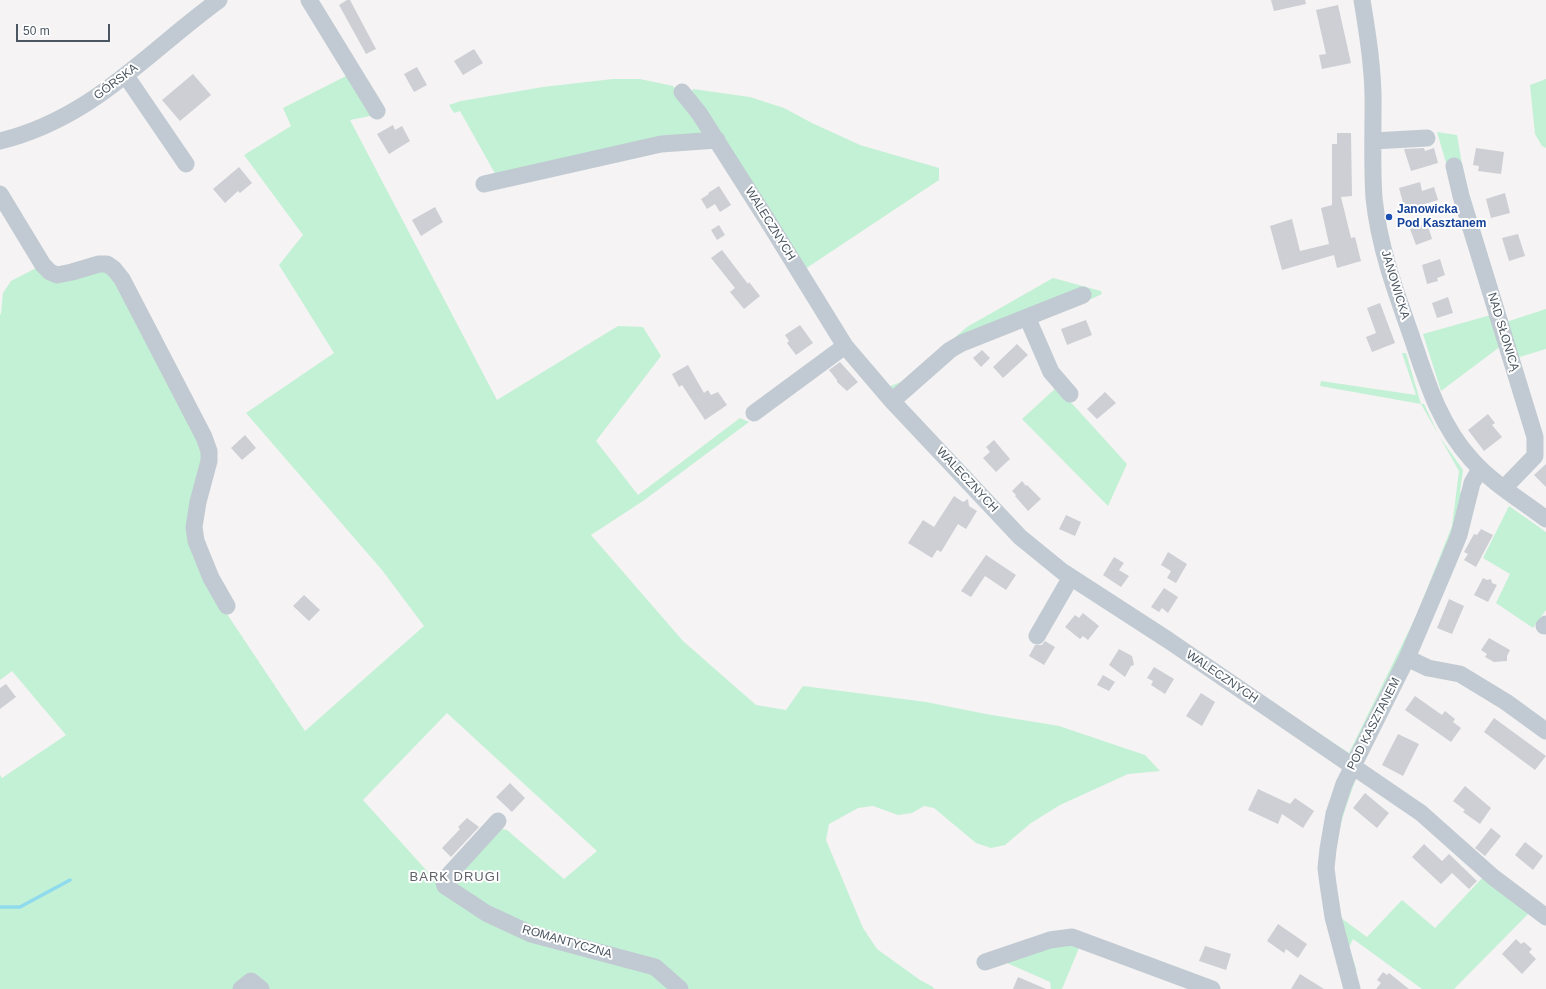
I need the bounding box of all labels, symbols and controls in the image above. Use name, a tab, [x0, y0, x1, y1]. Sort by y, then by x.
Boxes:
scale bar	[18, 16, 112, 42]
text: 50 m	[23, 24, 50, 38]
street label: GÓRSKA	[91, 61, 141, 103]
street label: WALECZNYCH	[742, 185, 798, 263]
place label: Janowicka Pod Kasztanem	[1397, 203, 1486, 231]
marker: Janowicka Pod Kasztanem	[1384, 212, 1394, 222]
street label: JANOWICKA	[1378, 249, 1412, 321]
street label: NAD SŁONICĄ	[1484, 291, 1522, 373]
street label: WALECZNYCH	[933, 445, 1001, 515]
street label: WALECZNYCH	[1183, 648, 1261, 706]
street label: POD KASZTANEM	[1344, 675, 1404, 773]
district label: BARK DRUGI	[410, 869, 500, 885]
street label: ROMANTYCZNA	[520, 922, 614, 962]

